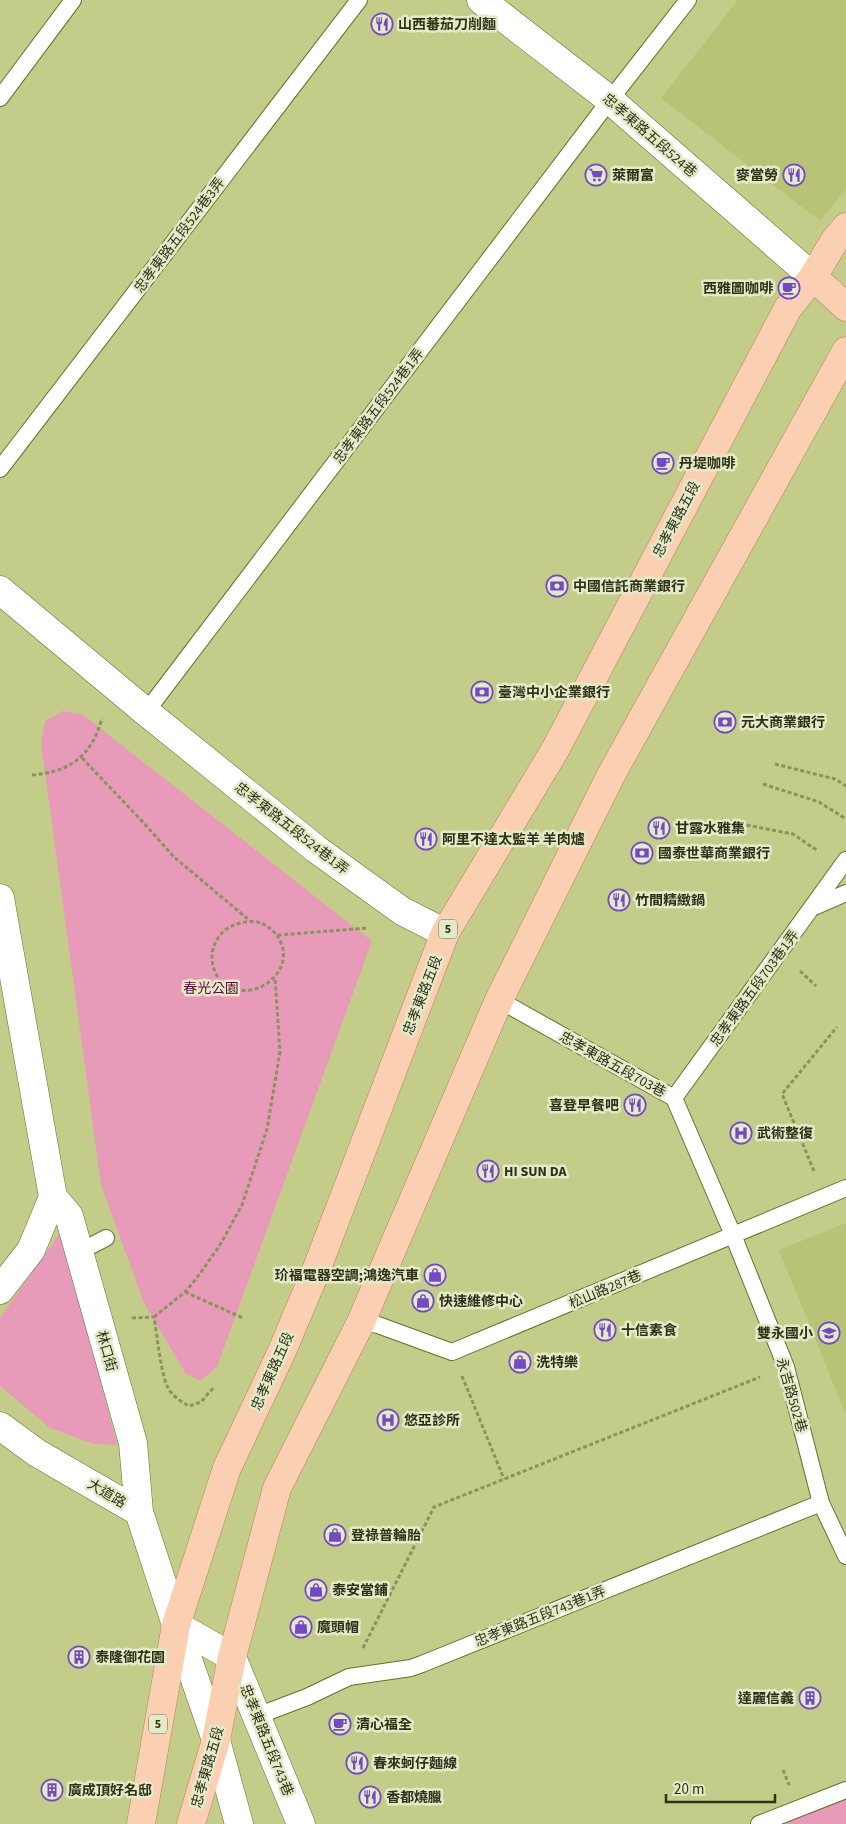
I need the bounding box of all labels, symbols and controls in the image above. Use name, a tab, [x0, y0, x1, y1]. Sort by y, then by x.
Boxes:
restaurant icon: 山西蕃茄刀削麵	[370, 12, 394, 36]
place label: 山西蕃茄刀削麵	[398, 15, 496, 35]
street label: 忠孝東路五段524巷	[598, 89, 701, 182]
supermarket icon: 萊爾富	[584, 163, 608, 187]
restaurant icon: 麥當勞	[782, 163, 806, 187]
place label: 萊爾富	[612, 166, 654, 186]
place label: 麥當勞	[736, 166, 778, 186]
street label: 忠孝東路五段524巷3弄	[130, 174, 230, 297]
cafe icon: 西雅圖咖啡	[777, 276, 801, 300]
place label: 西雅圖咖啡	[703, 279, 774, 299]
street label: 忠孝東路五段524巷1弄	[329, 345, 429, 468]
cafe icon: 丹堤咖啡	[651, 451, 675, 475]
place label: 丹堤咖啡	[679, 454, 736, 474]
street label: 忠孝東路五段	[648, 478, 705, 561]
bank icon: 中國信託商業銀行	[545, 574, 569, 598]
place label: 中國信託商業銀行	[573, 577, 685, 597]
bank icon: 臺灣中小企業銀行	[470, 680, 494, 704]
place label: 臺灣中小企業銀行	[498, 683, 610, 703]
bank icon: 元大商業銀行	[713, 710, 737, 734]
place label: 元大商業銀行	[741, 713, 825, 733]
street label: 忠孝東路五段524巷1弄	[230, 778, 353, 880]
restaurant icon: 甘露水雅集	[647, 816, 671, 840]
place label: 甘露水雅集	[675, 819, 745, 839]
restaurant icon: 阿里不達太監羊 羊肉爐	[414, 827, 438, 851]
place label: 阿里不達太監羊 羊肉爐	[442, 830, 585, 850]
bank icon: 國泰世華商業銀行	[630, 841, 654, 865]
place label: 國泰世華商業銀行	[658, 844, 770, 864]
restaurant icon: 竹間精緻鍋	[607, 888, 631, 912]
place label: 竹間精緻鍋	[635, 891, 705, 911]
road number: 5	[439, 920, 457, 939]
street label: 忠孝東路五段703巷1弄	[706, 926, 804, 1051]
street label: 忠孝東路五段	[399, 953, 447, 1038]
park label: 春光公園	[183, 979, 239, 999]
street label: 忠孝東路五段703巷	[556, 1027, 669, 1102]
restaurant icon: 喜登早餐吧	[623, 1093, 647, 1117]
place label: 喜登早餐吧	[549, 1096, 619, 1116]
hospital icon: 武術整復	[729, 1121, 753, 1145]
place label: 武術整復	[757, 1124, 813, 1144]
restaurant icon: HI SUN DA	[476, 1159, 500, 1183]
place label: HI SUN DA	[504, 1162, 567, 1182]
shop icon: 玠福電器空調;鴻逸汽車	[423, 1263, 447, 1287]
place label: 玠福電器空調;鴻逸汽車	[275, 1266, 419, 1286]
street label: 松山路287巷	[566, 1266, 645, 1314]
shop icon: 快速維修中心	[411, 1289, 435, 1313]
place label: 快速維修中心	[439, 1292, 523, 1312]
restaurant icon: 十信素食	[593, 1318, 617, 1342]
place label: 十信素食	[621, 1321, 677, 1341]
school or university icon: 雙永國小	[817, 1321, 841, 1345]
place label: 雙永國小	[757, 1324, 813, 1344]
street label: 林口街	[91, 1328, 121, 1374]
street label: 忠孝東路五段	[247, 1329, 299, 1414]
shop icon: 洗特樂	[508, 1350, 532, 1374]
place label: 洗特樂	[536, 1353, 578, 1373]
street label: 永吉路502巷	[771, 1356, 811, 1435]
hospital icon: 悠亞診所	[376, 1408, 400, 1432]
place label: 悠亞診所	[404, 1411, 460, 1431]
street label: 大道路	[83, 1474, 130, 1513]
shop icon: 登祿普輪胎	[323, 1523, 347, 1547]
place label: 登祿普輪胎	[351, 1526, 421, 1546]
shop icon: 泰安當鋪	[304, 1578, 328, 1602]
place label: 泰安當鋪	[332, 1581, 388, 1601]
street label: 忠孝東路五段743巷1弄	[472, 1581, 609, 1652]
shop icon: 魔頭帽	[289, 1615, 313, 1639]
place label: 魔頭帽	[317, 1618, 359, 1638]
building icon: 泰隆御花園	[67, 1645, 91, 1669]
place label: 泰隆御花園	[95, 1648, 165, 1668]
street label: 忠孝東路五段743巷	[235, 1682, 298, 1799]
building icon: 達麗信義	[798, 1686, 822, 1710]
place label: 達麗信義	[738, 1689, 794, 1709]
cafe icon: 清心福全	[328, 1712, 352, 1736]
road number: 5	[149, 1715, 167, 1734]
place label: 清心福全	[356, 1715, 412, 1735]
street label: 忠孝東路五段	[187, 1724, 229, 1810]
restaurant icon: 春來蚵仔麵線	[345, 1751, 369, 1775]
place label: 春來蚵仔麵線	[373, 1754, 457, 1774]
scale bar	[666, 1772, 775, 1804]
building icon: 廣成頂好名邸	[40, 1778, 64, 1802]
text: 20 m	[674, 1779, 704, 1800]
place label: 廣成頂好名邸	[68, 1781, 152, 1801]
restaurant icon: 香都燒臘	[358, 1785, 382, 1809]
place label: 香都燒臘	[386, 1788, 442, 1808]

